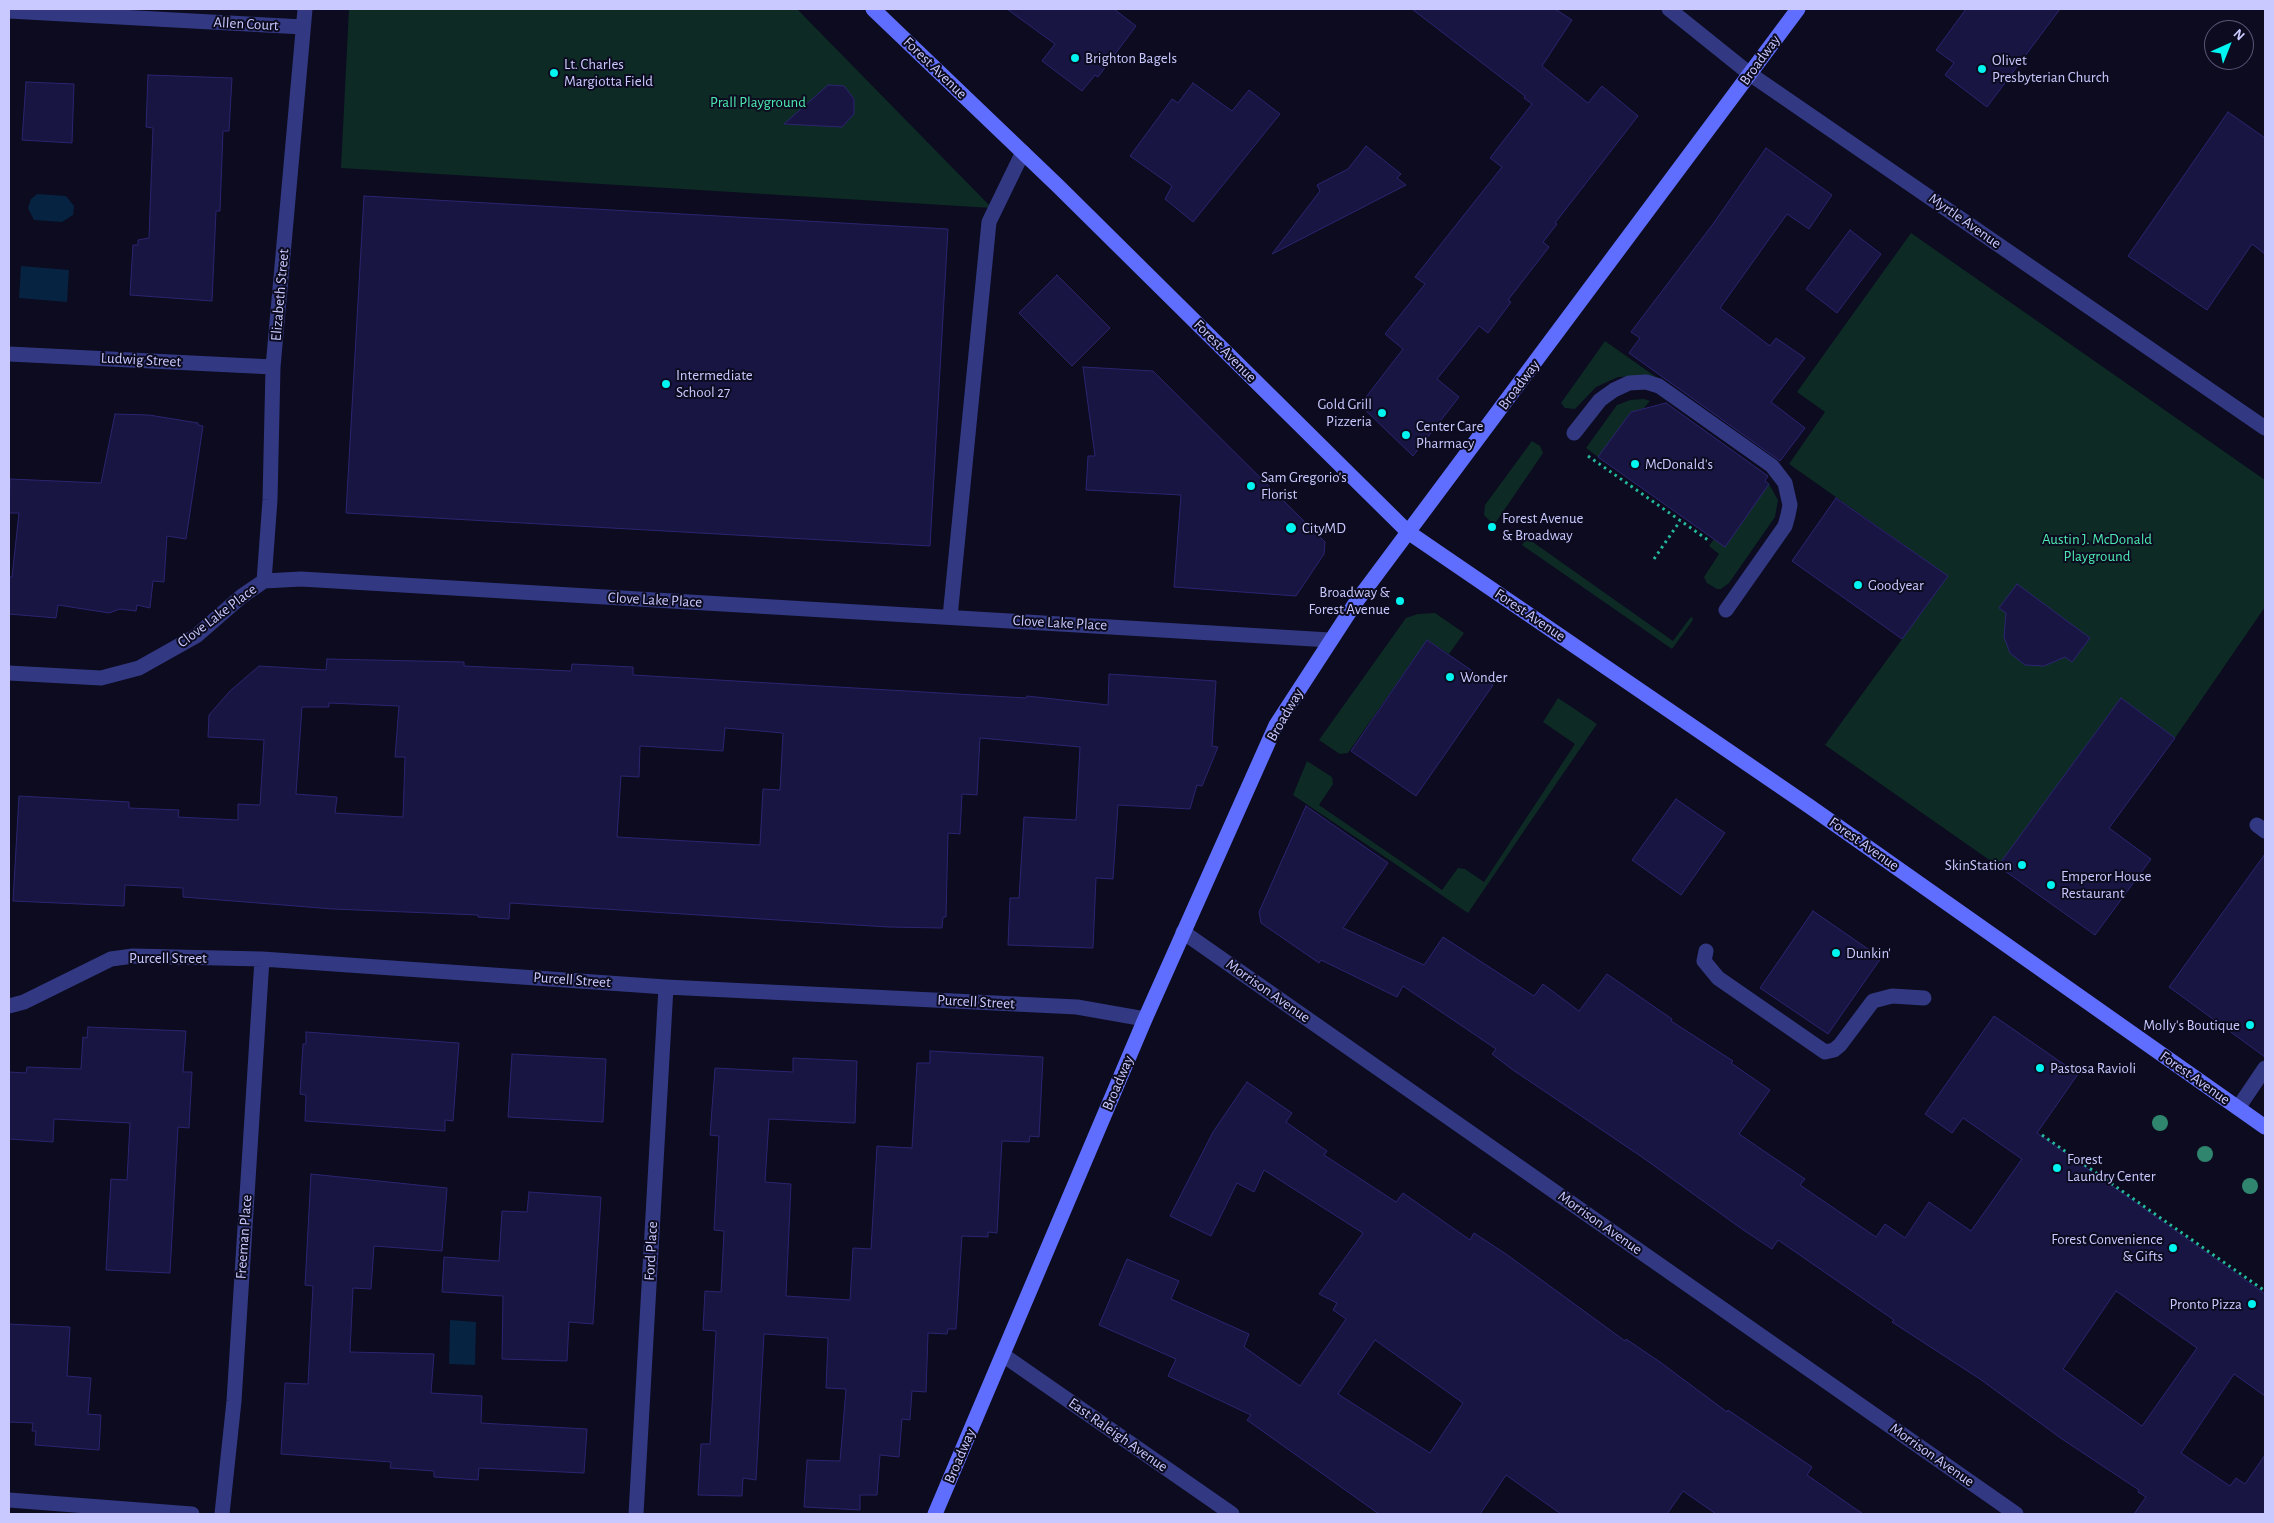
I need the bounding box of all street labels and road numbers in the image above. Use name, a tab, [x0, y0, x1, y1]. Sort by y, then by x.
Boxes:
street label: Allen Court	[213, 13, 279, 35]
street label: Broadway	[1736, 31, 1784, 89]
street label: Forest Avenue	[899, 33, 971, 103]
street label: Myrtle Avenue	[1925, 189, 2005, 253]
street label: Elizabeth Street	[267, 248, 293, 342]
street label: Forest Avenue	[1190, 316, 1260, 386]
street label: Ludwig Street	[100, 349, 182, 371]
street label: Broadway	[1494, 357, 1544, 413]
street label: Clove Lake Place	[174, 580, 260, 652]
street label: Forest Avenue	[1491, 585, 1569, 645]
street label: Clove Lake Place	[607, 589, 703, 611]
street label: Clove Lake Place	[1012, 612, 1108, 634]
street label: Broadway	[1263, 685, 1307, 745]
street label: Forest Avenue	[1825, 813, 1903, 875]
street label: Purcell Street	[129, 949, 207, 967]
street label: Morrison Avenue	[1222, 955, 1314, 1027]
street label: Purcell Street	[533, 968, 611, 992]
street label: Purcell Street	[937, 991, 1015, 1013]
street label: Forest Avenue	[2156, 1047, 2234, 1109]
street label: Broadway	[1098, 1053, 1138, 1113]
street label: Morrison Avenue	[1554, 1187, 1646, 1259]
street label: Freeman Place	[232, 1194, 256, 1280]
street label: Ford Place	[640, 1221, 662, 1281]
street label: East Raleigh Avenue	[1065, 1394, 1171, 1476]
street label: Morrison Avenue	[1886, 1419, 1978, 1491]
street label: Broadway	[940, 1426, 980, 1486]

